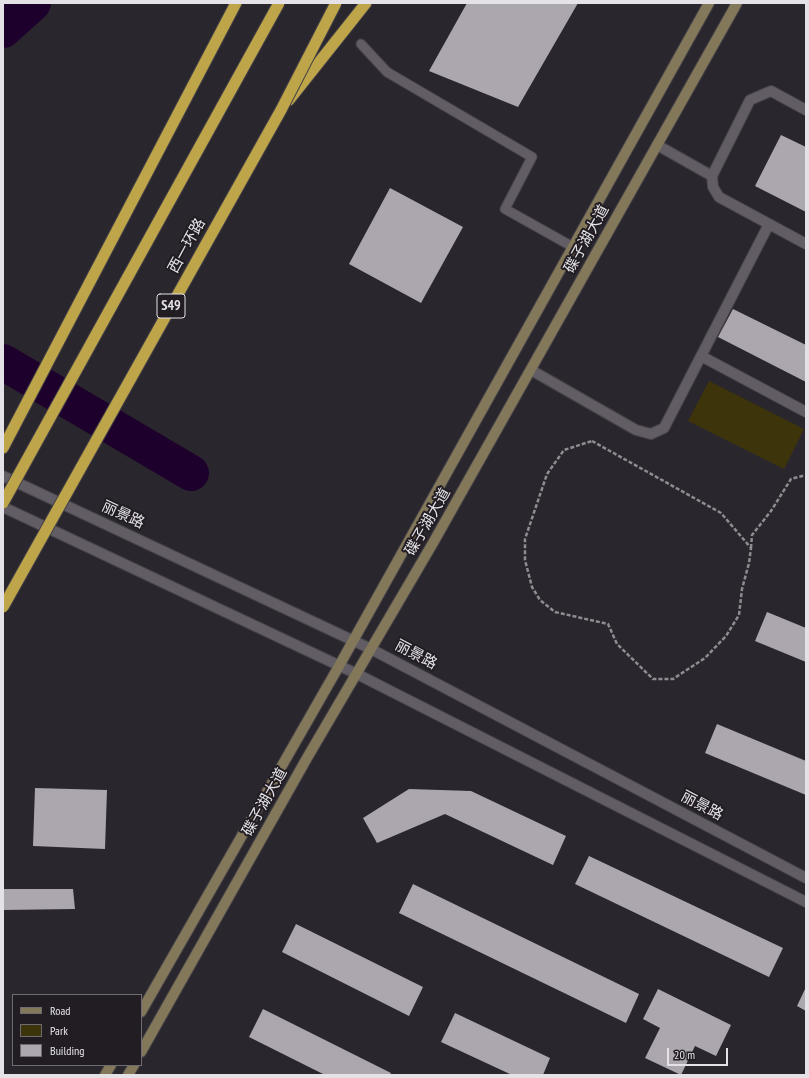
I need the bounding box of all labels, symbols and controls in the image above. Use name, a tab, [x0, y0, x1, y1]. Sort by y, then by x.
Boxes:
street label: 碟子湖大道	[561, 202, 613, 276]
street label: 西一环路	[165, 215, 209, 277]
road number: S49	[157, 294, 185, 318]
street label: 碟子湖大道	[401, 485, 455, 559]
street label: 丽景路	[99, 497, 147, 533]
street label: 丽景路	[392, 636, 440, 674]
street label: 碟子湖大道	[239, 765, 291, 839]
street label: 丽景路	[678, 787, 726, 825]
legend	[12, 994, 142, 1066]
text: Road	[50, 1003, 70, 1018]
text: Park	[50, 1023, 68, 1038]
scale bar	[669, 1040, 730, 1066]
text: Building	[50, 1043, 85, 1058]
text: 20 m	[674, 1047, 695, 1062]

